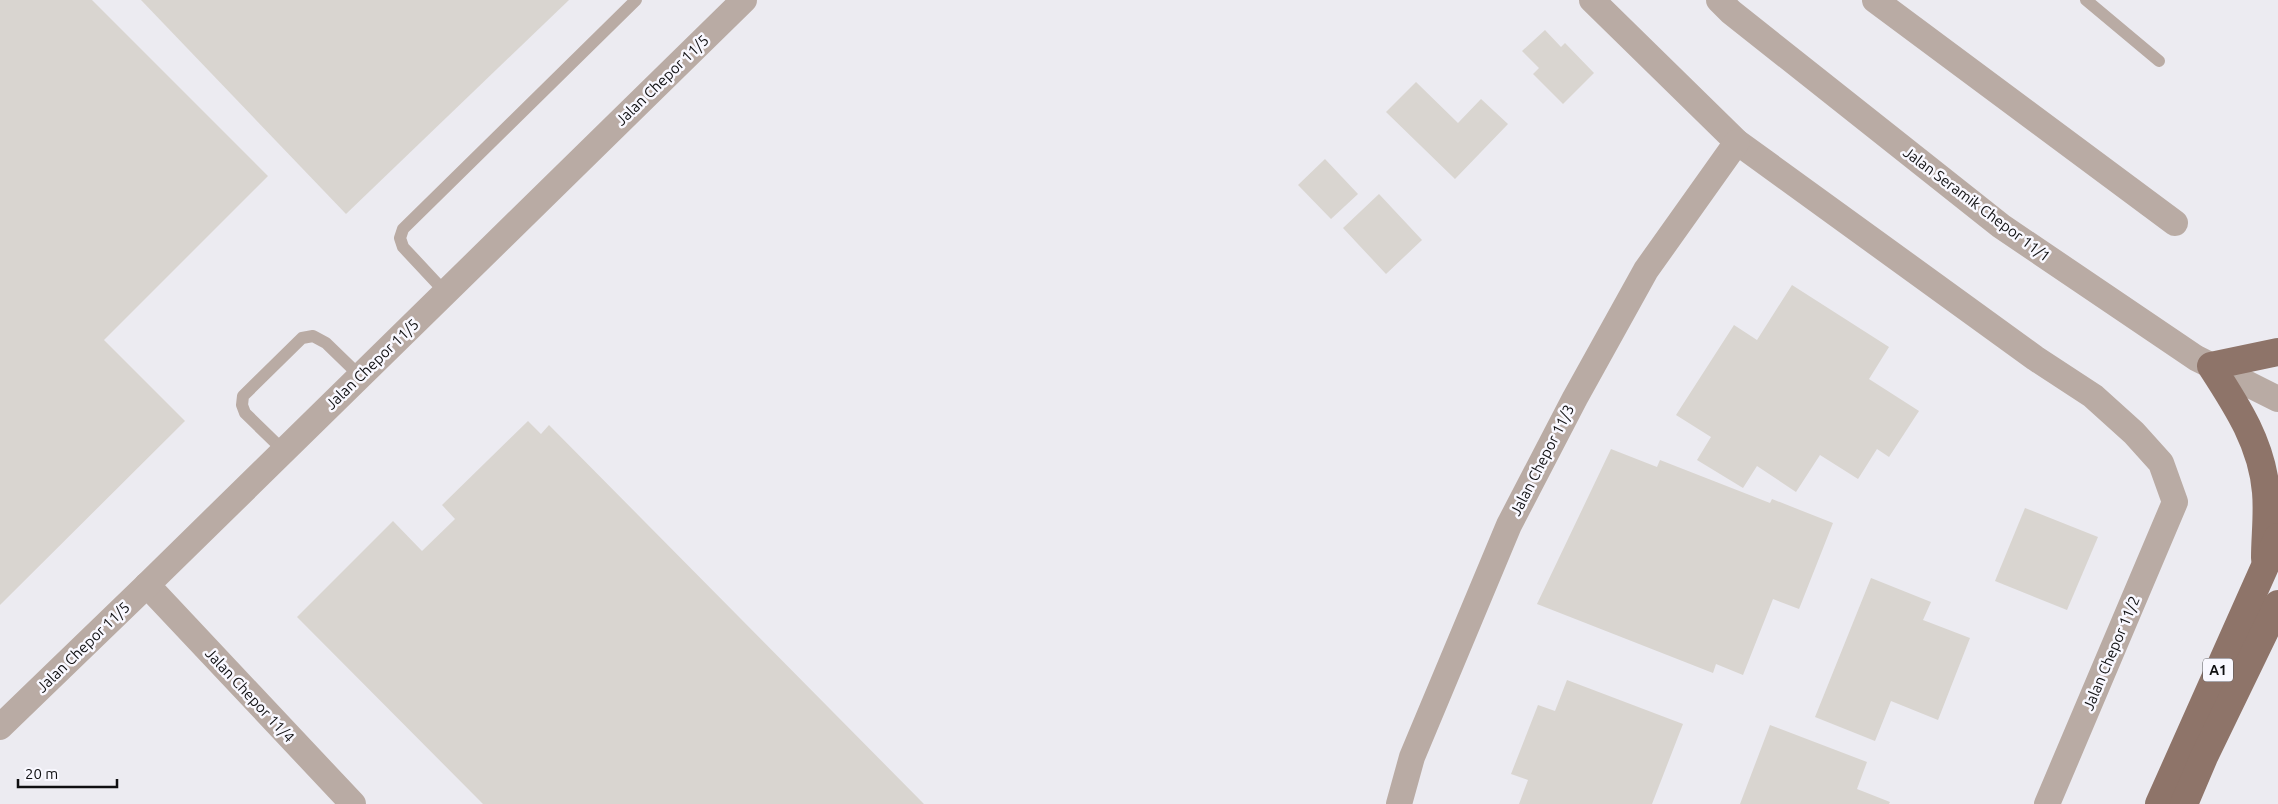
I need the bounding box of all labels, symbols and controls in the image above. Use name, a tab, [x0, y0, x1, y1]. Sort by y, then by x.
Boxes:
street label: Jalan Chepor 11/5	[612, 31, 712, 129]
street label: Jalan Seramik Chepor 11/1	[1900, 143, 2054, 265]
street label: Jalan Chepor 11/5	[322, 315, 422, 413]
street label: Jalan Chepor 11/3	[1507, 402, 1577, 518]
street label: Jalan Chepor 11/2	[2079, 593, 2143, 713]
street label: Jalan Chepor 11/5	[33, 598, 133, 696]
street label: Jalan Chepor 11/4	[202, 644, 298, 746]
road number: A1	[2203, 658, 2233, 682]
scale bar	[18, 756, 116, 788]
text: 20 m	[25, 765, 58, 782]

